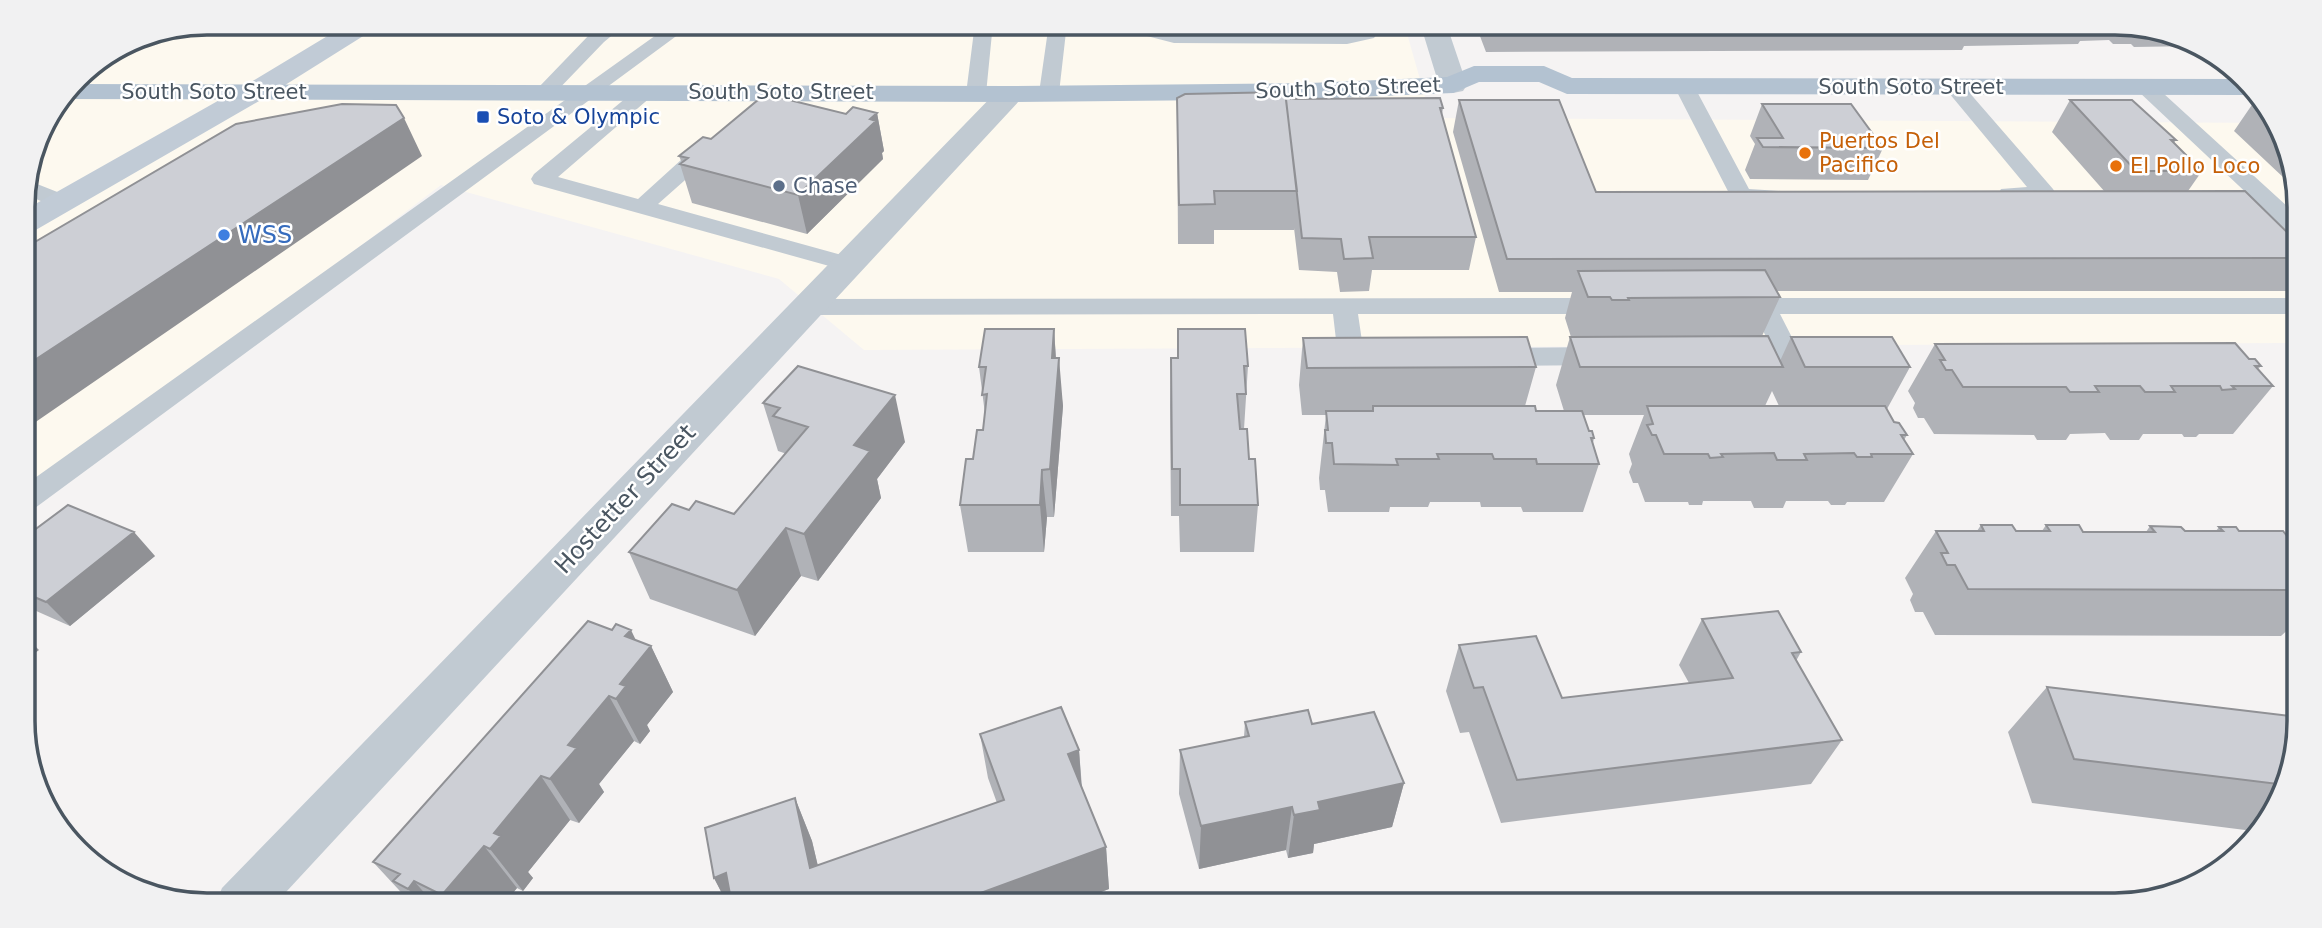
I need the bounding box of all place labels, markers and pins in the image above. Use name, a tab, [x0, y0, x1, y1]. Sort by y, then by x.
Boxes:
place label: Soto & Olympic	[497, 105, 660, 129]
marker: Soto & Olympic	[475, 109, 491, 125]
place label: Puertos Del Pacifico	[1819, 129, 1940, 177]
marker: Puertos Del Pacifico	[1797, 145, 1813, 161]
place label: El Pollo Loco	[2130, 154, 2260, 178]
marker: El Pollo Loco	[2108, 158, 2124, 174]
place label: Chase	[793, 174, 858, 198]
marker: Chase	[771, 178, 787, 194]
place label: WSS	[238, 221, 292, 249]
marker: WSS	[216, 227, 232, 243]

